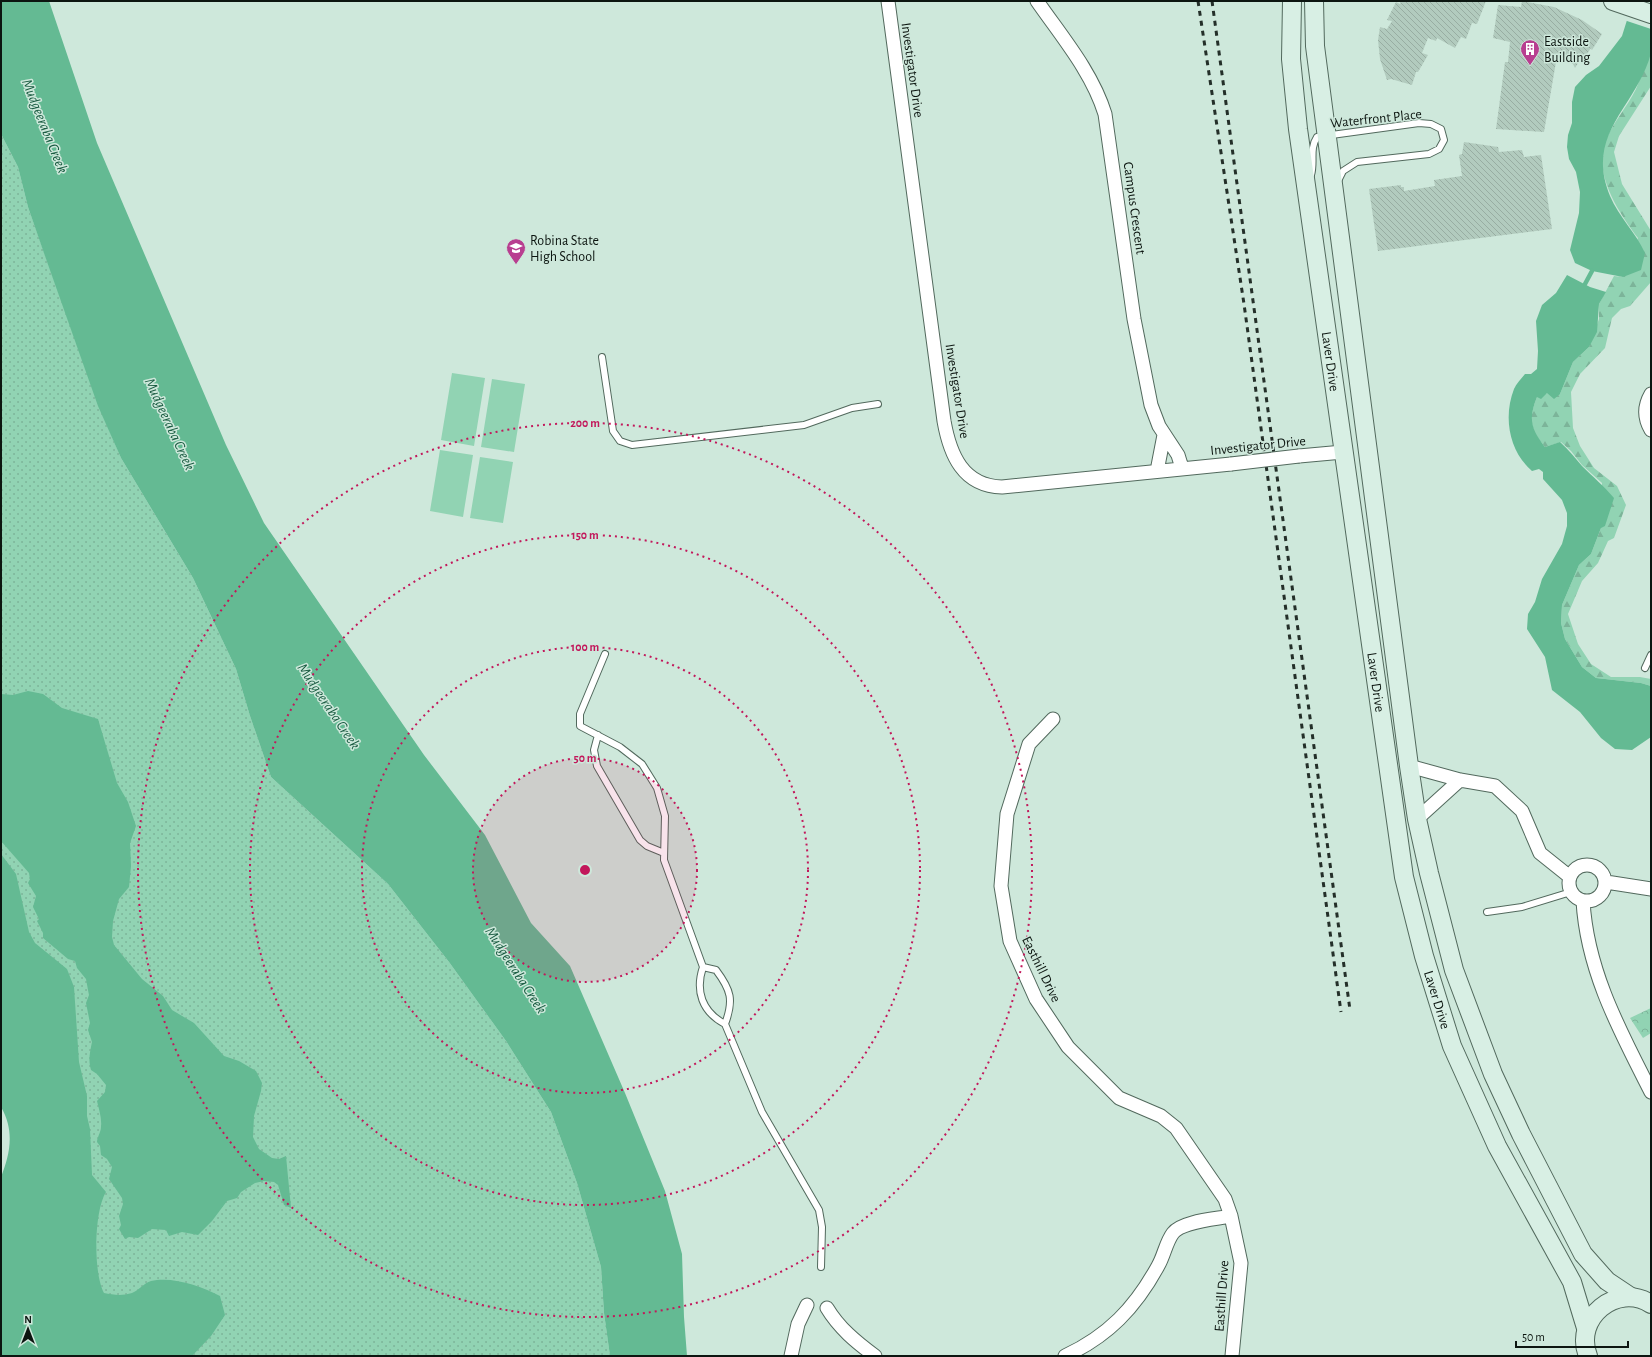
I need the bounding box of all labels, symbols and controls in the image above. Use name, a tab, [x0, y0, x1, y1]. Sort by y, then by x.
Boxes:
street label: Investigator Drive	[898, 22, 926, 119]
place label: Eastside Building	[1544, 35, 1590, 65]
building icon: Eastside Building	[1519, 38, 1541, 66]
water label: Mudgeeraba Creek	[19, 77, 70, 175]
street label: Waterfront Place	[1330, 107, 1423, 131]
street label: Campus Crescent	[1121, 161, 1148, 256]
place label: Robina State High School	[530, 234, 599, 264]
school or university icon: Robina State High School	[505, 237, 527, 265]
street label: Laver Drive	[1319, 331, 1341, 392]
street label: Investigator Drive	[943, 343, 971, 440]
water label: Mudgeeraba Creek	[142, 376, 197, 473]
text: 200 m	[570, 417, 600, 429]
street label: Investigator Drive	[1210, 434, 1306, 458]
text: 150 m	[571, 529, 599, 541]
text: 100 m	[571, 641, 599, 653]
street label: Laver Drive	[1364, 651, 1387, 713]
water label: Mudgeeraba Creek	[294, 661, 363, 752]
text: 50 m	[574, 752, 597, 764]
centre of rings	[578, 863, 592, 877]
water label: Mudgeeraba Creek	[482, 924, 549, 1016]
street label: Easthill Drive	[1019, 934, 1063, 1005]
street label: Laver Drive	[1421, 969, 1452, 1031]
street label: Easthill Drive	[1213, 1260, 1231, 1332]
north arrow	[8, 1309, 48, 1349]
text: N	[24, 1314, 32, 1325]
scale bar	[1516, 1323, 1628, 1349]
text: 50 m	[1522, 1331, 1545, 1343]

